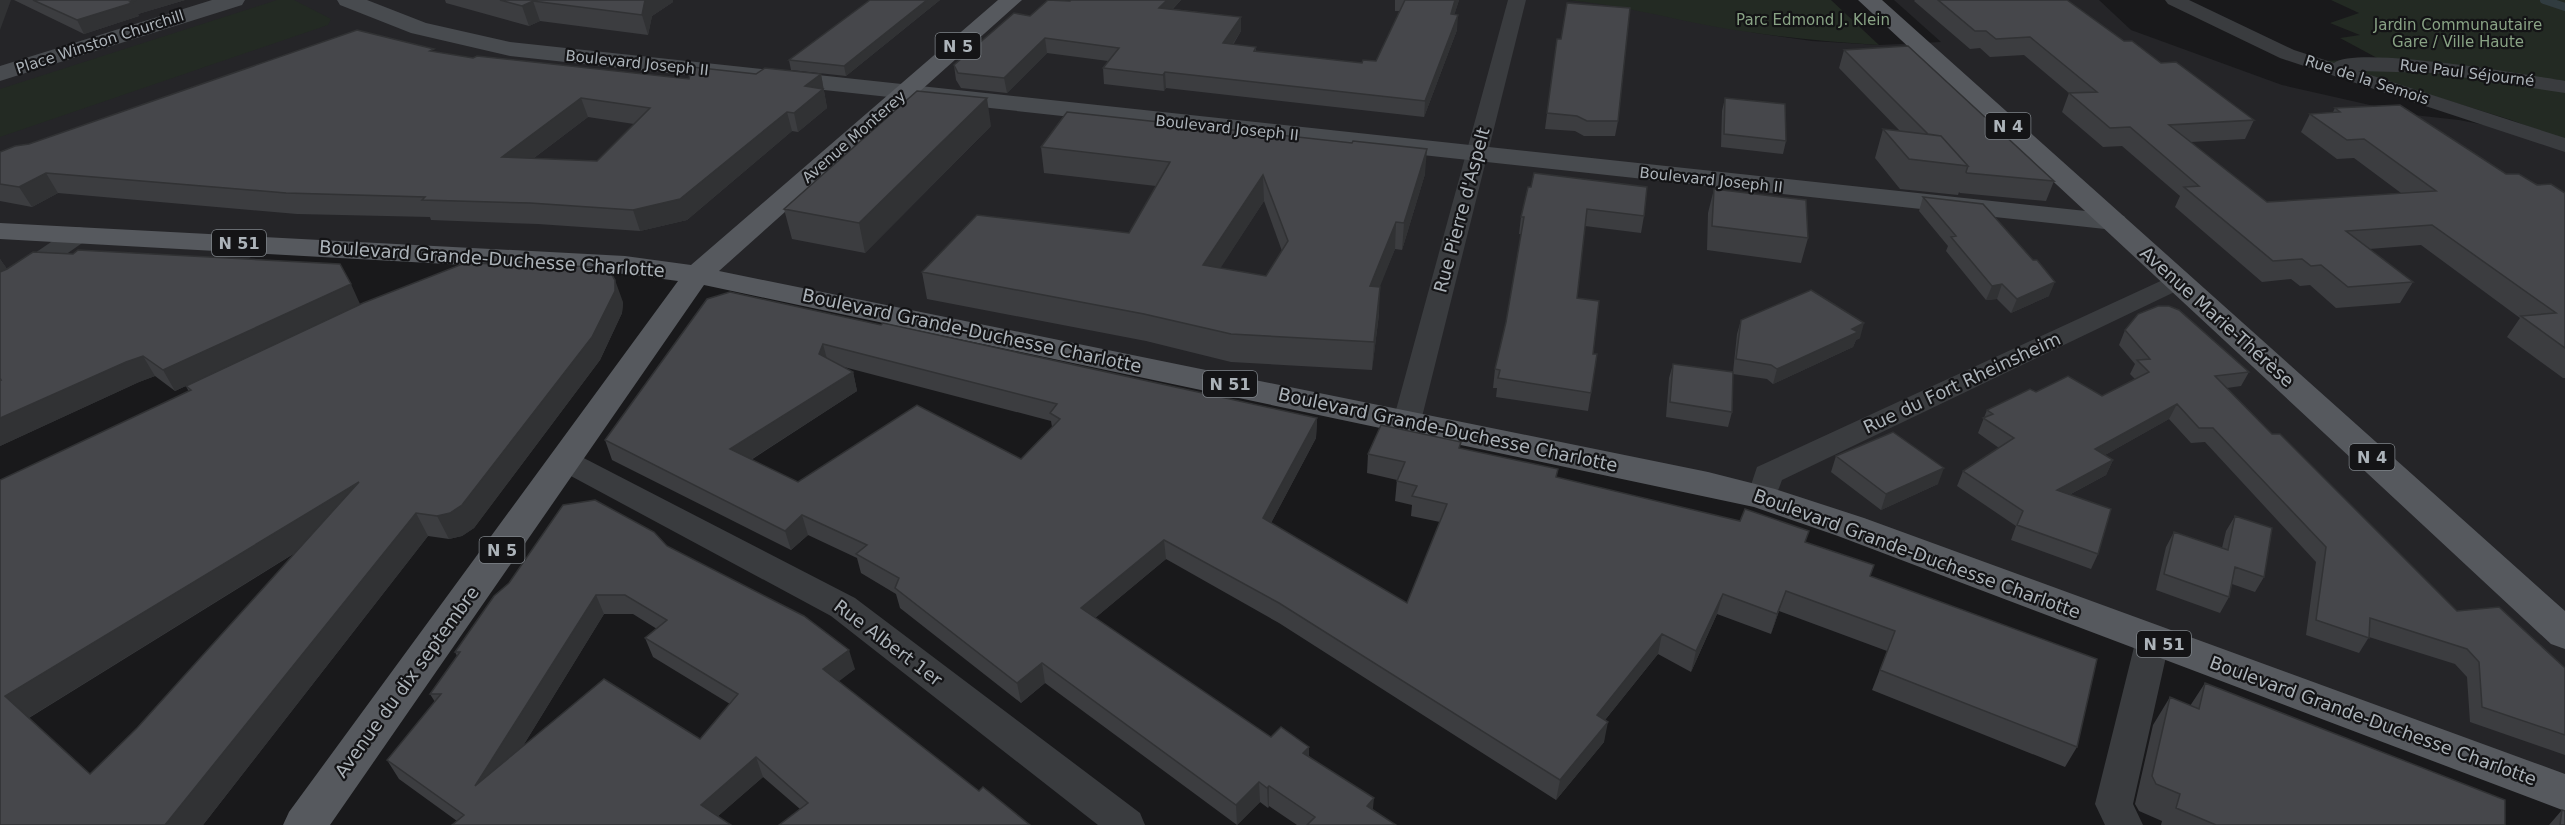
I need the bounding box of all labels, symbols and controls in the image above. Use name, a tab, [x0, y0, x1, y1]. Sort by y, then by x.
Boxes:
street label: Place Winston Churchill	[14, 6, 186, 78]
park label: Parc Edmond J. Klein	[1736, 11, 1890, 29]
park label: Jardin Communautaire Gare / Ville Haute	[2373, 16, 2542, 51]
road number: N 5	[936, 33, 980, 59]
street label: Boulevard Joseph II	[564, 47, 710, 79]
street label: Rue de la Semois	[2303, 51, 2431, 109]
street label: Rue Paul Séjourné	[2399, 56, 2535, 90]
street label: Avenue Monterey	[799, 87, 909, 187]
street label: Boulevard Joseph II	[1154, 112, 1300, 144]
road number: N 4	[1986, 113, 2030, 139]
street label: Rue Pierre d'Aspelt	[1429, 125, 1494, 295]
street label: Boulevard Joseph II	[1638, 164, 1784, 196]
road number: N 51	[212, 230, 266, 256]
street label: Boulevard Grande-Duchesse Charlotte	[319, 236, 666, 281]
street label: Avenue Marie-Thérèse	[2136, 242, 2298, 391]
street label: Boulevard Grande-Duchesse Charlotte	[801, 284, 1144, 377]
street label: Rue du Fort Rheinsheim	[1860, 328, 2064, 438]
road number: N 51	[1203, 371, 1257, 397]
street label: Boulevard Grande-Duchesse Charlotte	[1277, 383, 1620, 476]
road number: N 4	[2350, 444, 2394, 470]
street label: Boulevard Grande-Duchesse Charlotte	[1751, 484, 2083, 623]
road number: N 5	[480, 537, 524, 563]
street label: Avenue du dix septembre	[330, 582, 483, 781]
street label: Rue Albert 1er	[830, 595, 947, 690]
road number: N 51	[2137, 631, 2191, 657]
street label: Boulevard Grande-Duchesse Charlotte	[2207, 651, 2539, 790]

